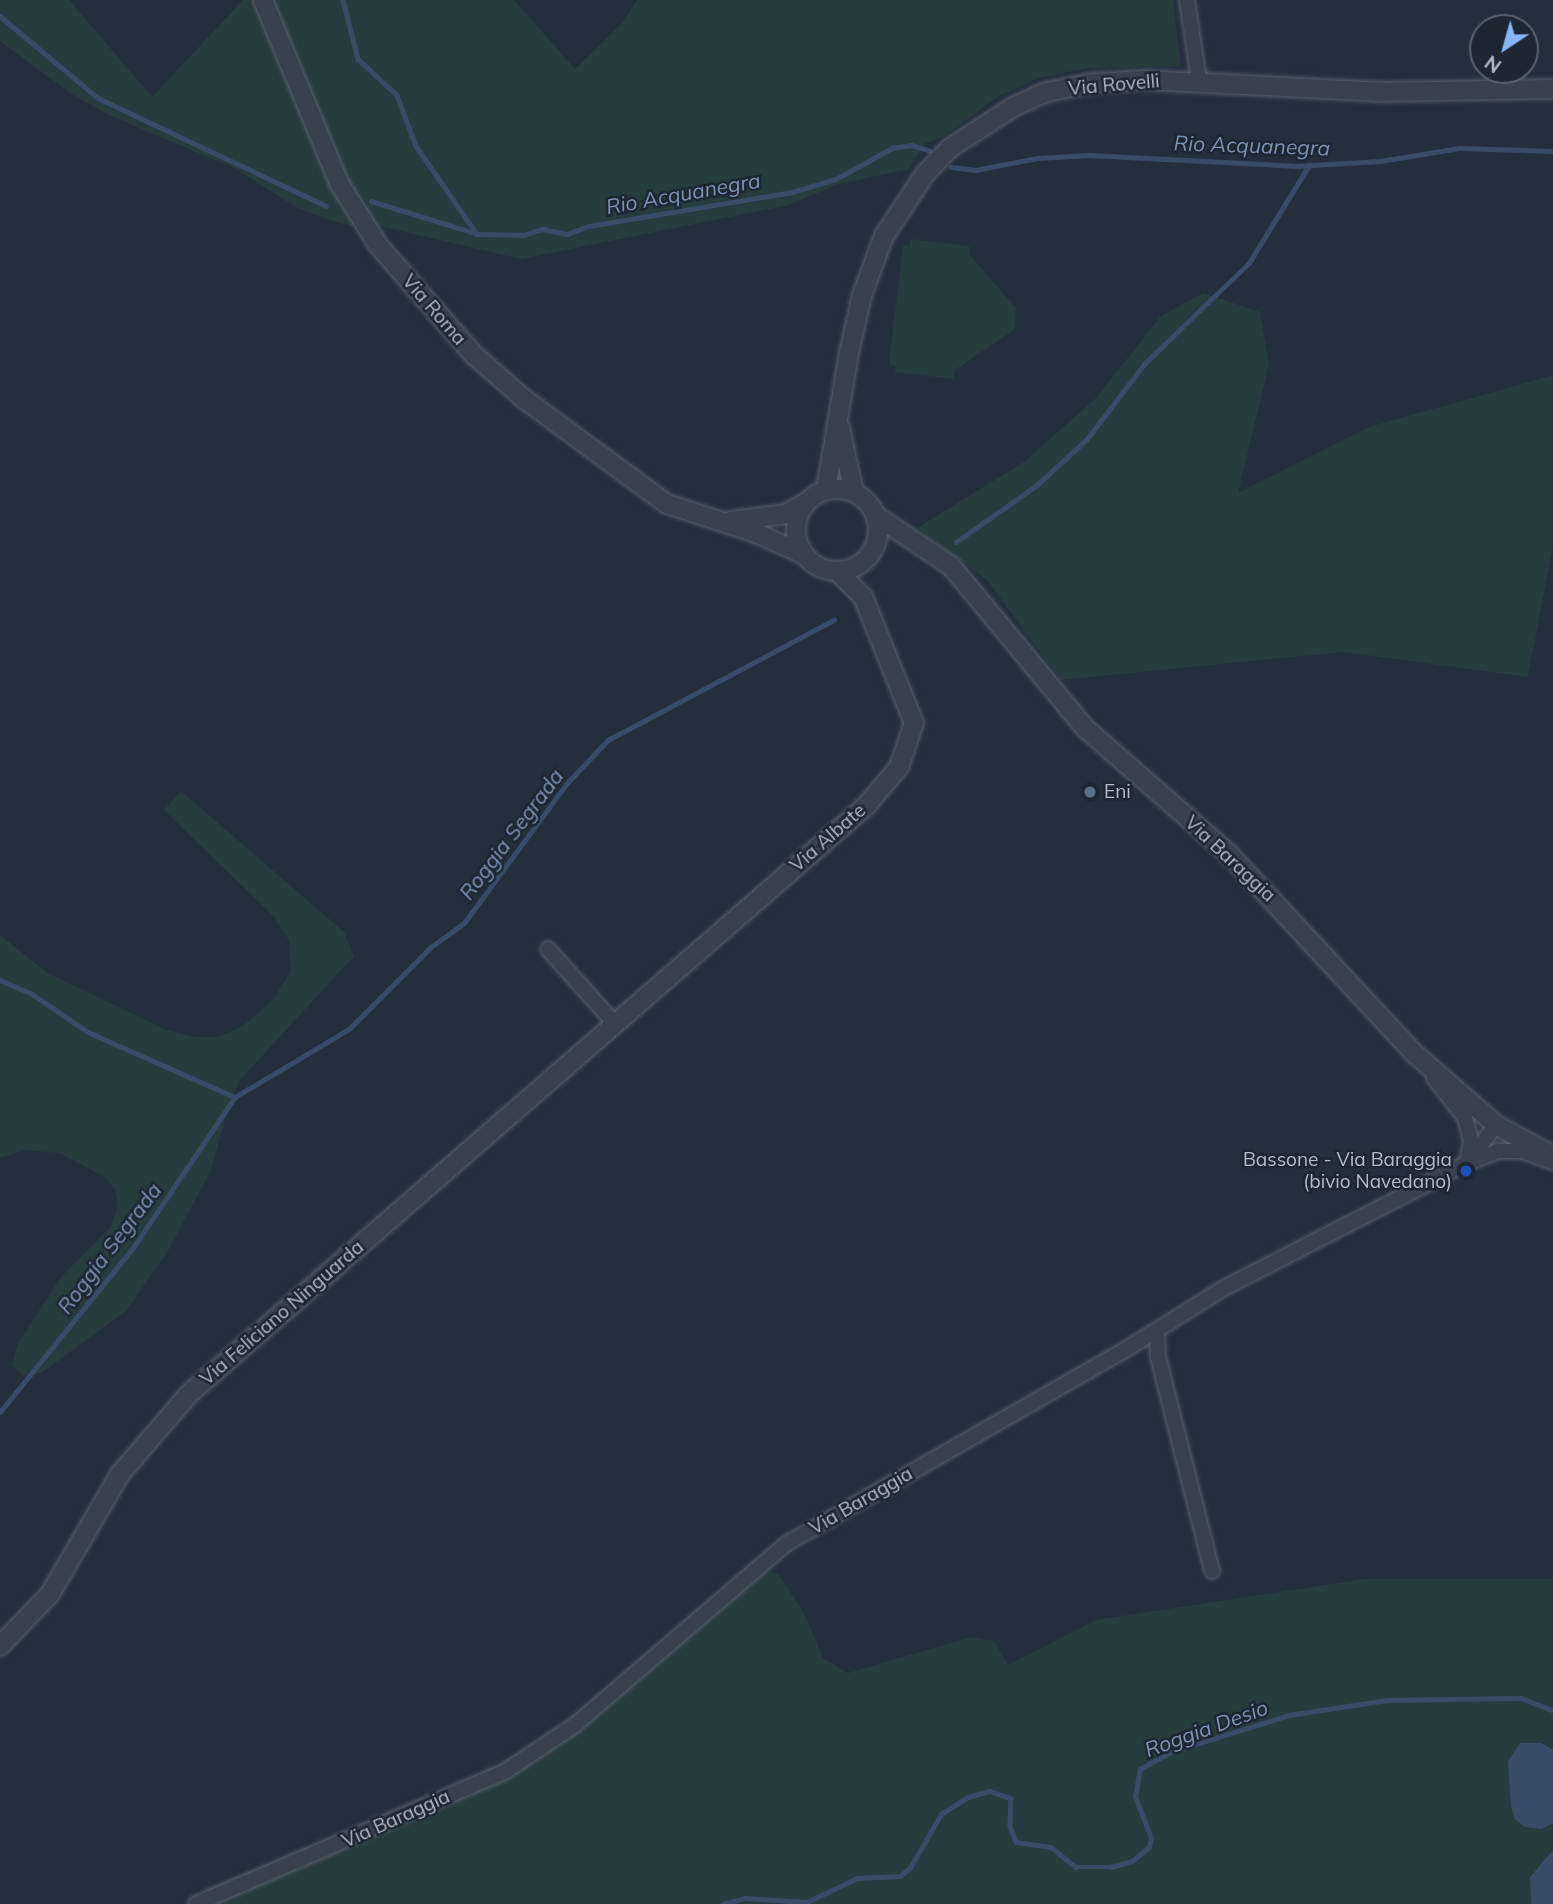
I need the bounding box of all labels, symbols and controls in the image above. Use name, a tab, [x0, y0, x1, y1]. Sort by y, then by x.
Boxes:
north arrow	[1469, 14, 1539, 84]
text: N	[1480, 50, 1506, 78]
street label: Via Rovelli	[1067, 70, 1161, 100]
water label: Rio Acquanegra	[1173, 130, 1331, 160]
water label: Rio Acquanegra	[604, 167, 762, 219]
street label: Via Roma	[397, 270, 471, 350]
water label: Roggia Segrada	[454, 764, 568, 904]
place label: Eni	[1104, 781, 1131, 803]
marker: Eni	[1082, 784, 1098, 800]
street label: Via Albate	[786, 799, 870, 877]
street label: Via Baraggia	[1180, 811, 1280, 907]
place label: Bassone - Via Baraggia (bivio Navedano)	[1243, 1149, 1452, 1193]
marker: Bassone - Via Baraggia (bivio Navedano)	[1458, 1163, 1474, 1179]
water label: Roggia Segrada	[52, 1178, 166, 1318]
street label: Via Feliciano Ninguarda	[196, 1236, 368, 1390]
street label: Via Baraggia	[805, 1462, 917, 1540]
water label: Roggia Desio	[1141, 1694, 1271, 1762]
street label: Via Baraggia	[339, 1785, 453, 1853]

